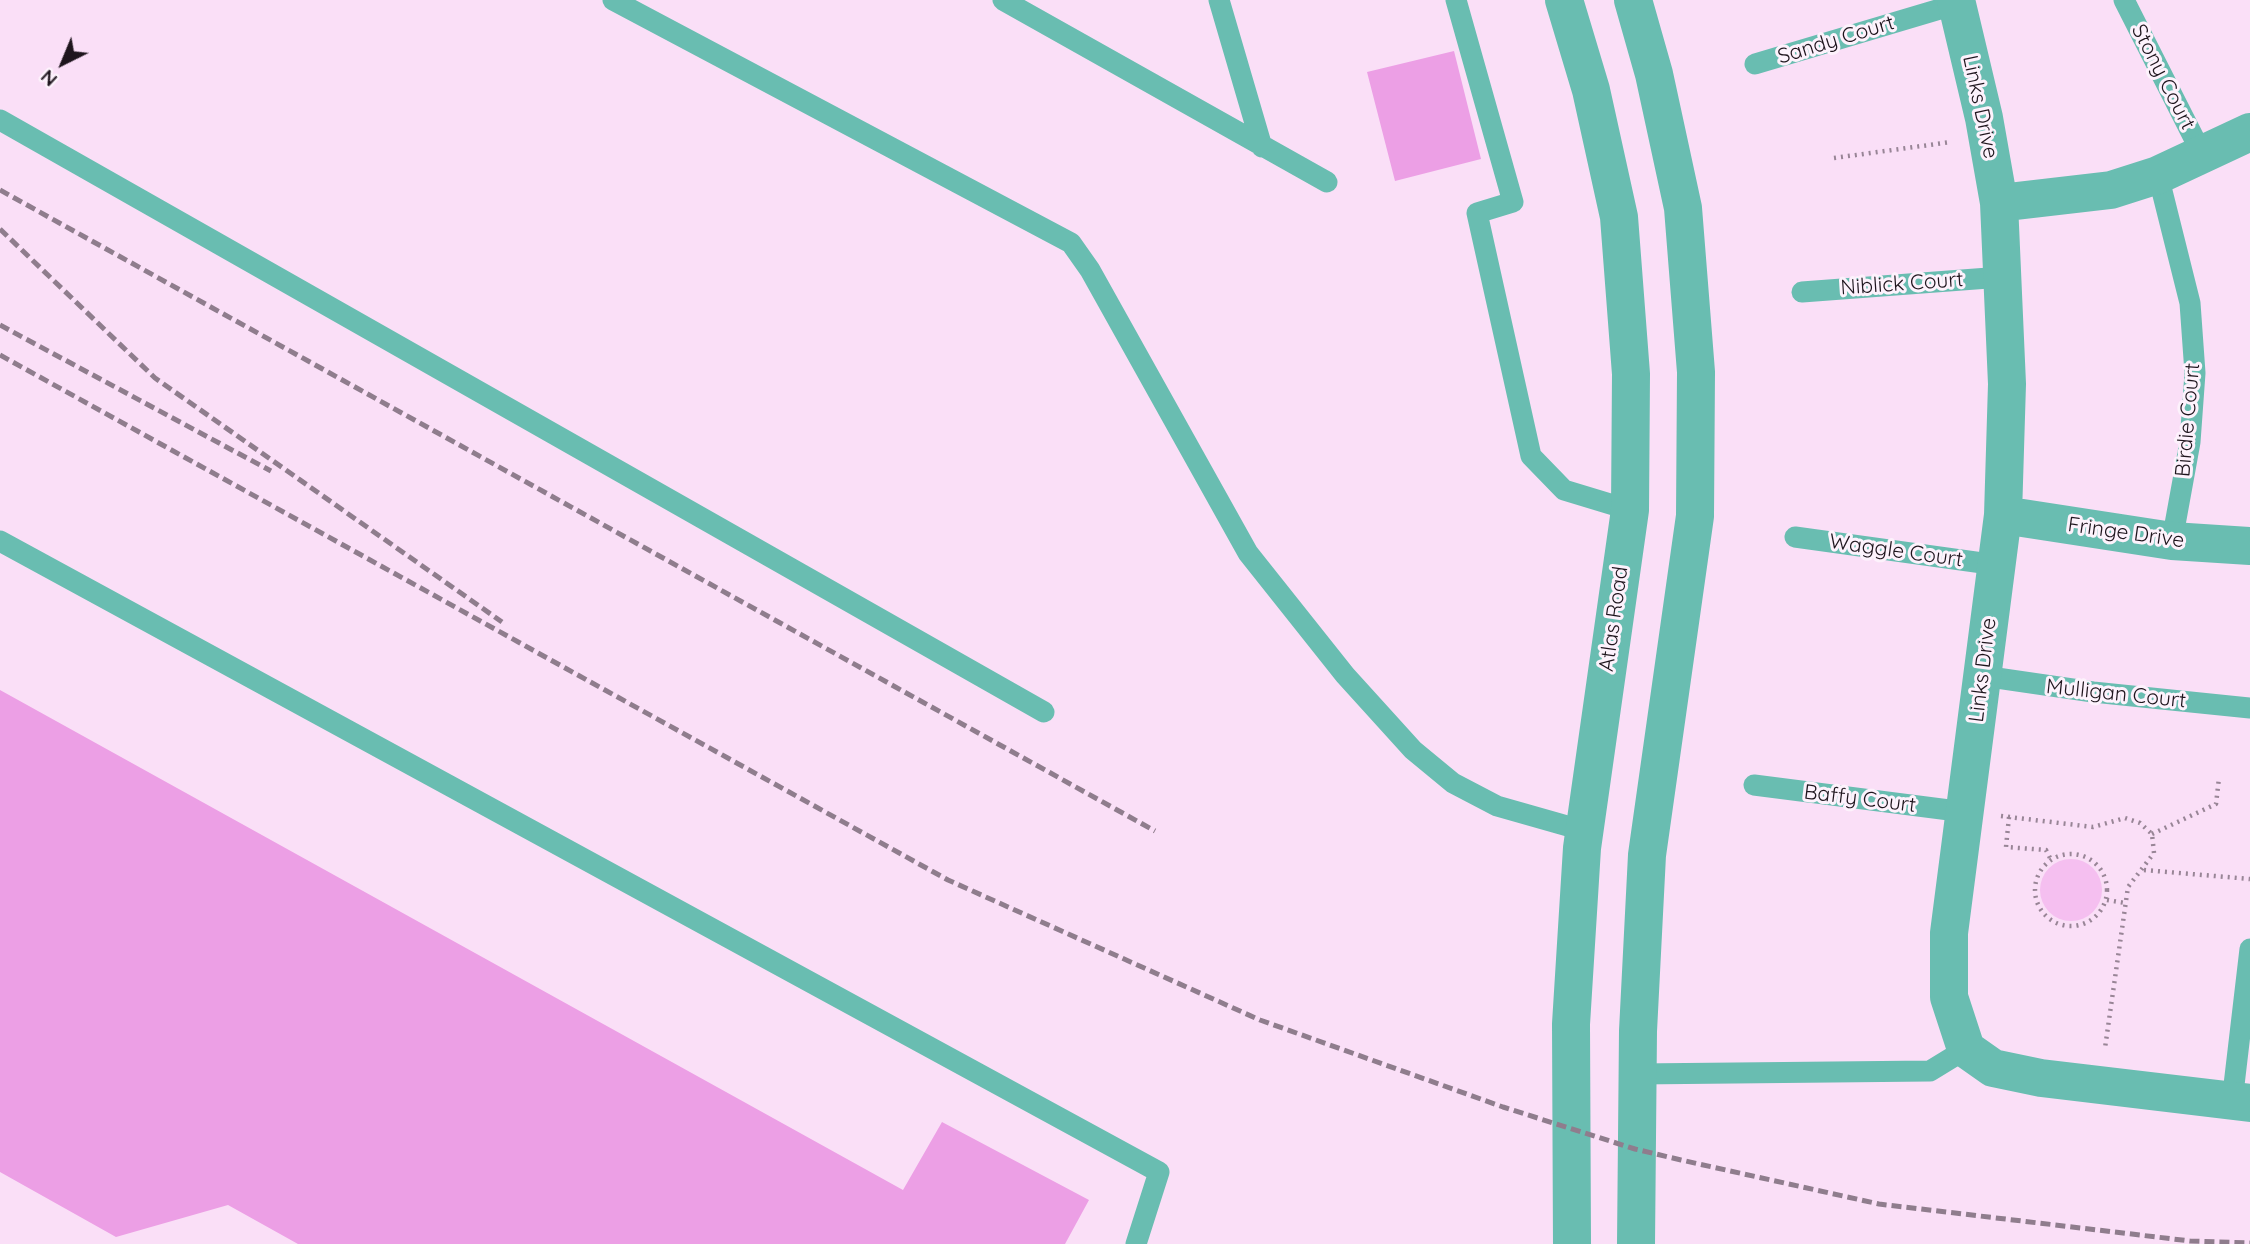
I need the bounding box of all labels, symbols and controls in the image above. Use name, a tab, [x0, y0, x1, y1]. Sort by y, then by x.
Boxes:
street label: Sandy Court	[1775, 10, 1897, 70]
street label: Stony Court	[2126, 20, 2200, 134]
north arrow	[28, 28, 98, 98]
street label: Links Drive	[1957, 53, 2003, 161]
text: N	[35, 65, 62, 92]
street label: Niblick Court	[1840, 267, 1964, 301]
street label: Birdie Court	[2170, 362, 2206, 478]
street label: Fringe Drive	[2066, 512, 2186, 554]
street label: Waggle Court	[1828, 529, 1964, 573]
street label: Atlas Road	[1594, 565, 1634, 673]
street label: Links Drive	[1964, 616, 2002, 724]
street label: Mulligan Court	[2045, 674, 2187, 714]
street label: Baffy Court	[1803, 780, 1917, 818]

